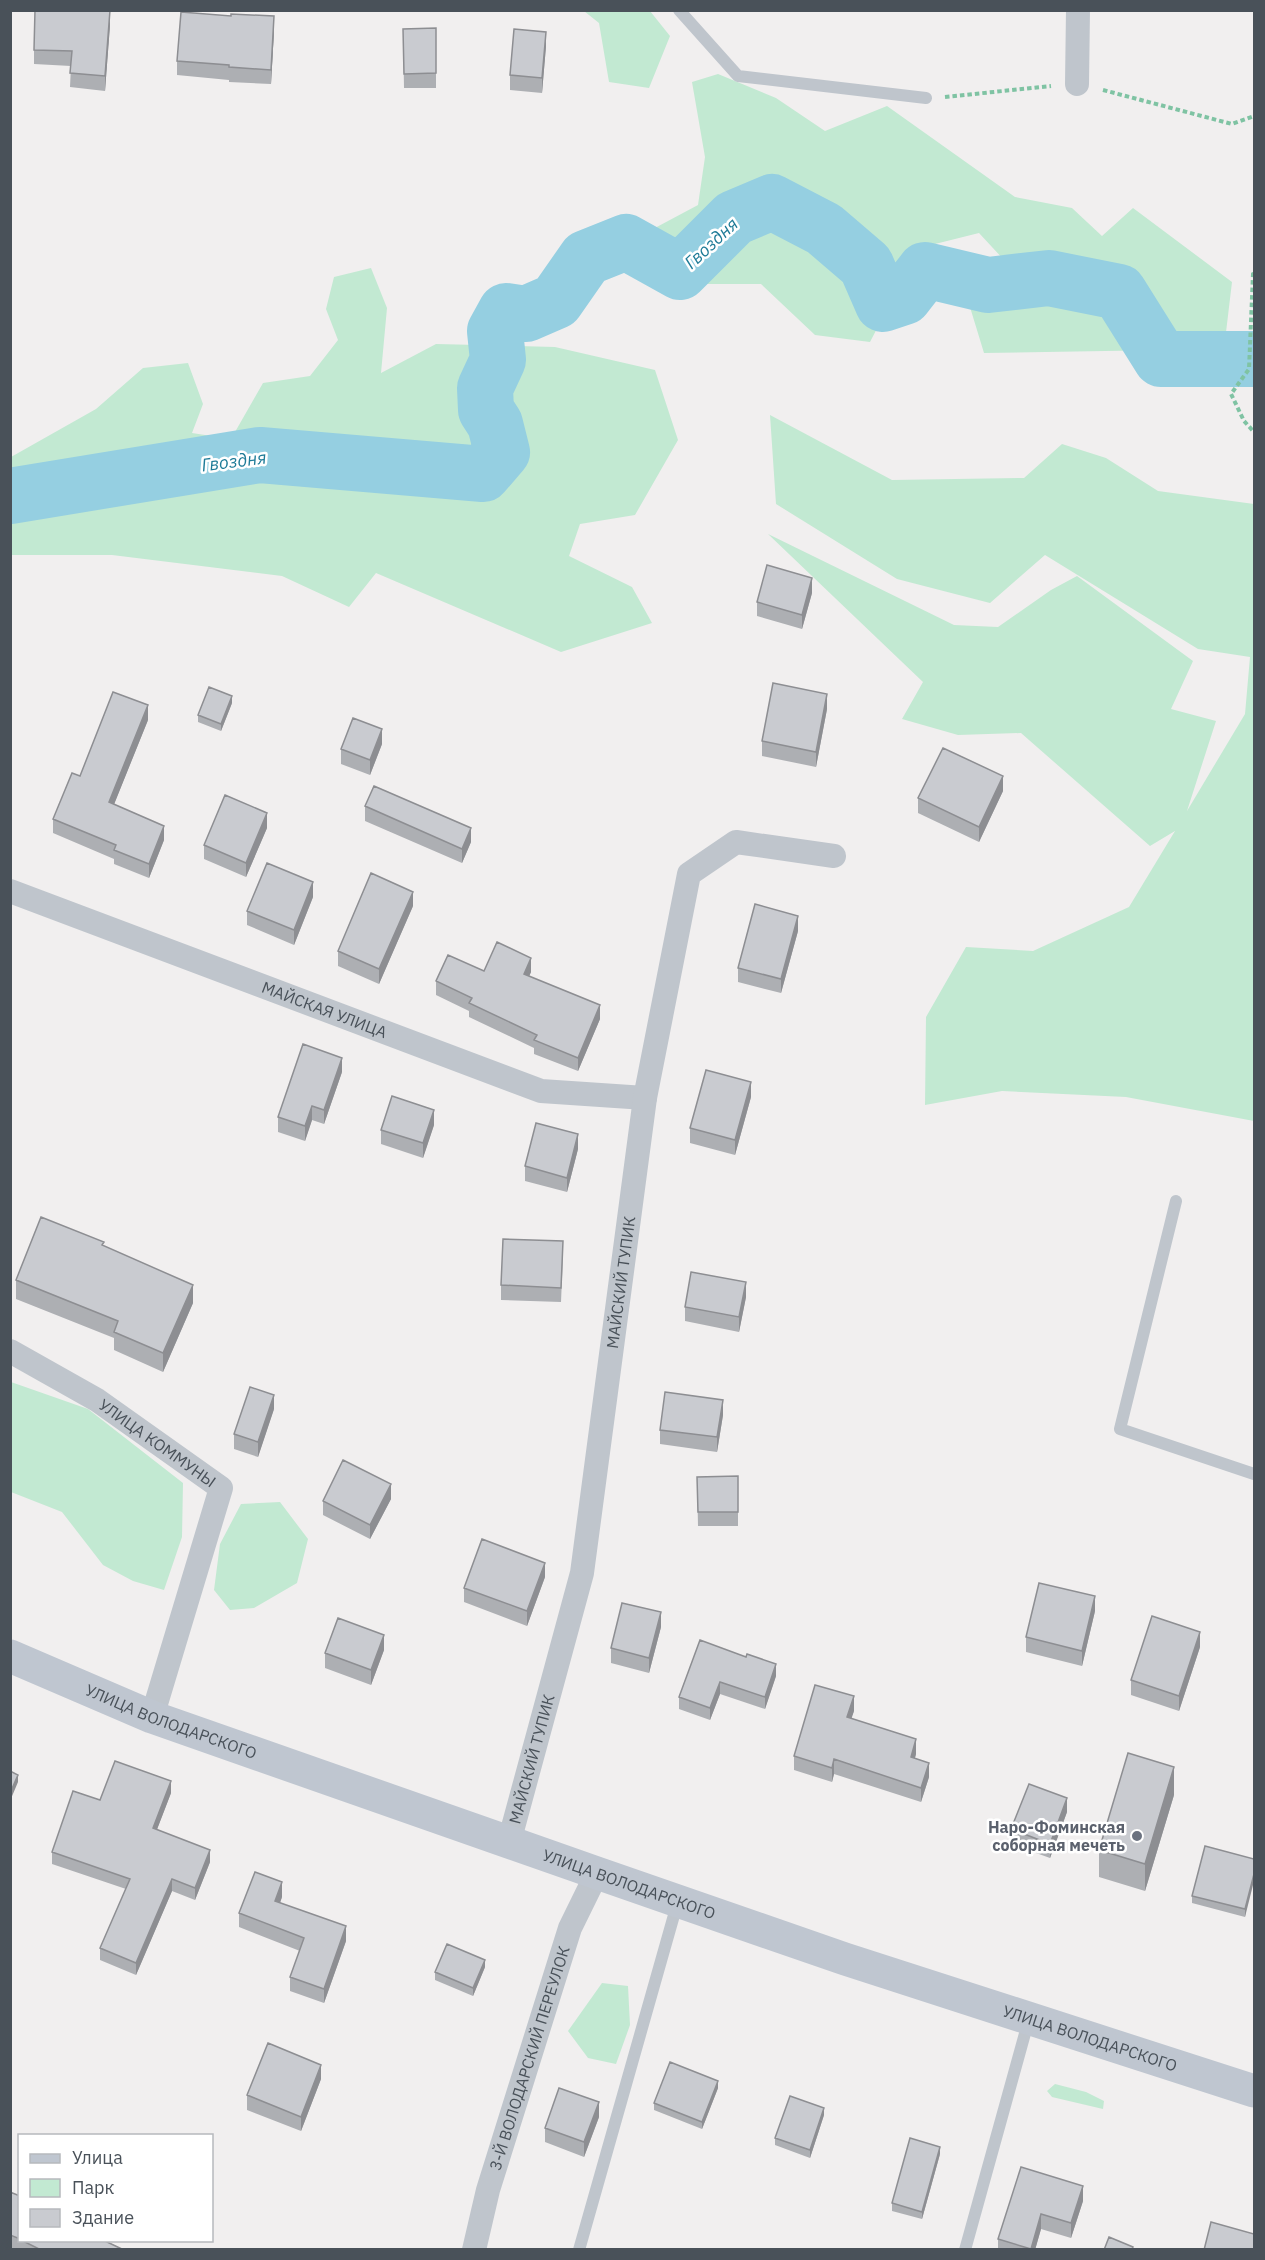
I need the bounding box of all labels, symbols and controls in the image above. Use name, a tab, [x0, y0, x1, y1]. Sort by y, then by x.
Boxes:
water label: Гвоздня	[679, 212, 743, 274]
water label: Гвоздня	[200, 446, 268, 476]
street label: МАЙСКАЯ УЛИЦА	[259, 977, 390, 1042]
street label: МАЙСКИЙ ТУПИК	[602, 1215, 639, 1350]
street label: УЛИЦА КОММУНЫ	[95, 1395, 220, 1491]
street label: УЛИЦА ВОЛОДАРСКОГО	[82, 1680, 260, 1763]
street label: МАЙСКИЙ ТУПИК	[504, 1692, 559, 1826]
place label: Наро-Фоминская соборная мечеть	[988, 1817, 1125, 1855]
marker: Наро-Фоминская соборная мечеть	[1130, 1829, 1144, 1843]
street label: УЛИЦА ВОЛОДАРСКОГО	[540, 1845, 718, 1923]
street label: 3-Й ВОЛОДАРСКИЙ ПЕРЕУЛОК	[485, 1943, 574, 2173]
street label: УЛИЦА ВОЛОДАРСКОГО	[1000, 2001, 1180, 2076]
legend	[18, 2134, 213, 2242]
text: Улица	[72, 2146, 123, 2169]
text: Парк	[72, 2176, 115, 2199]
text: Здание	[72, 2206, 134, 2229]

